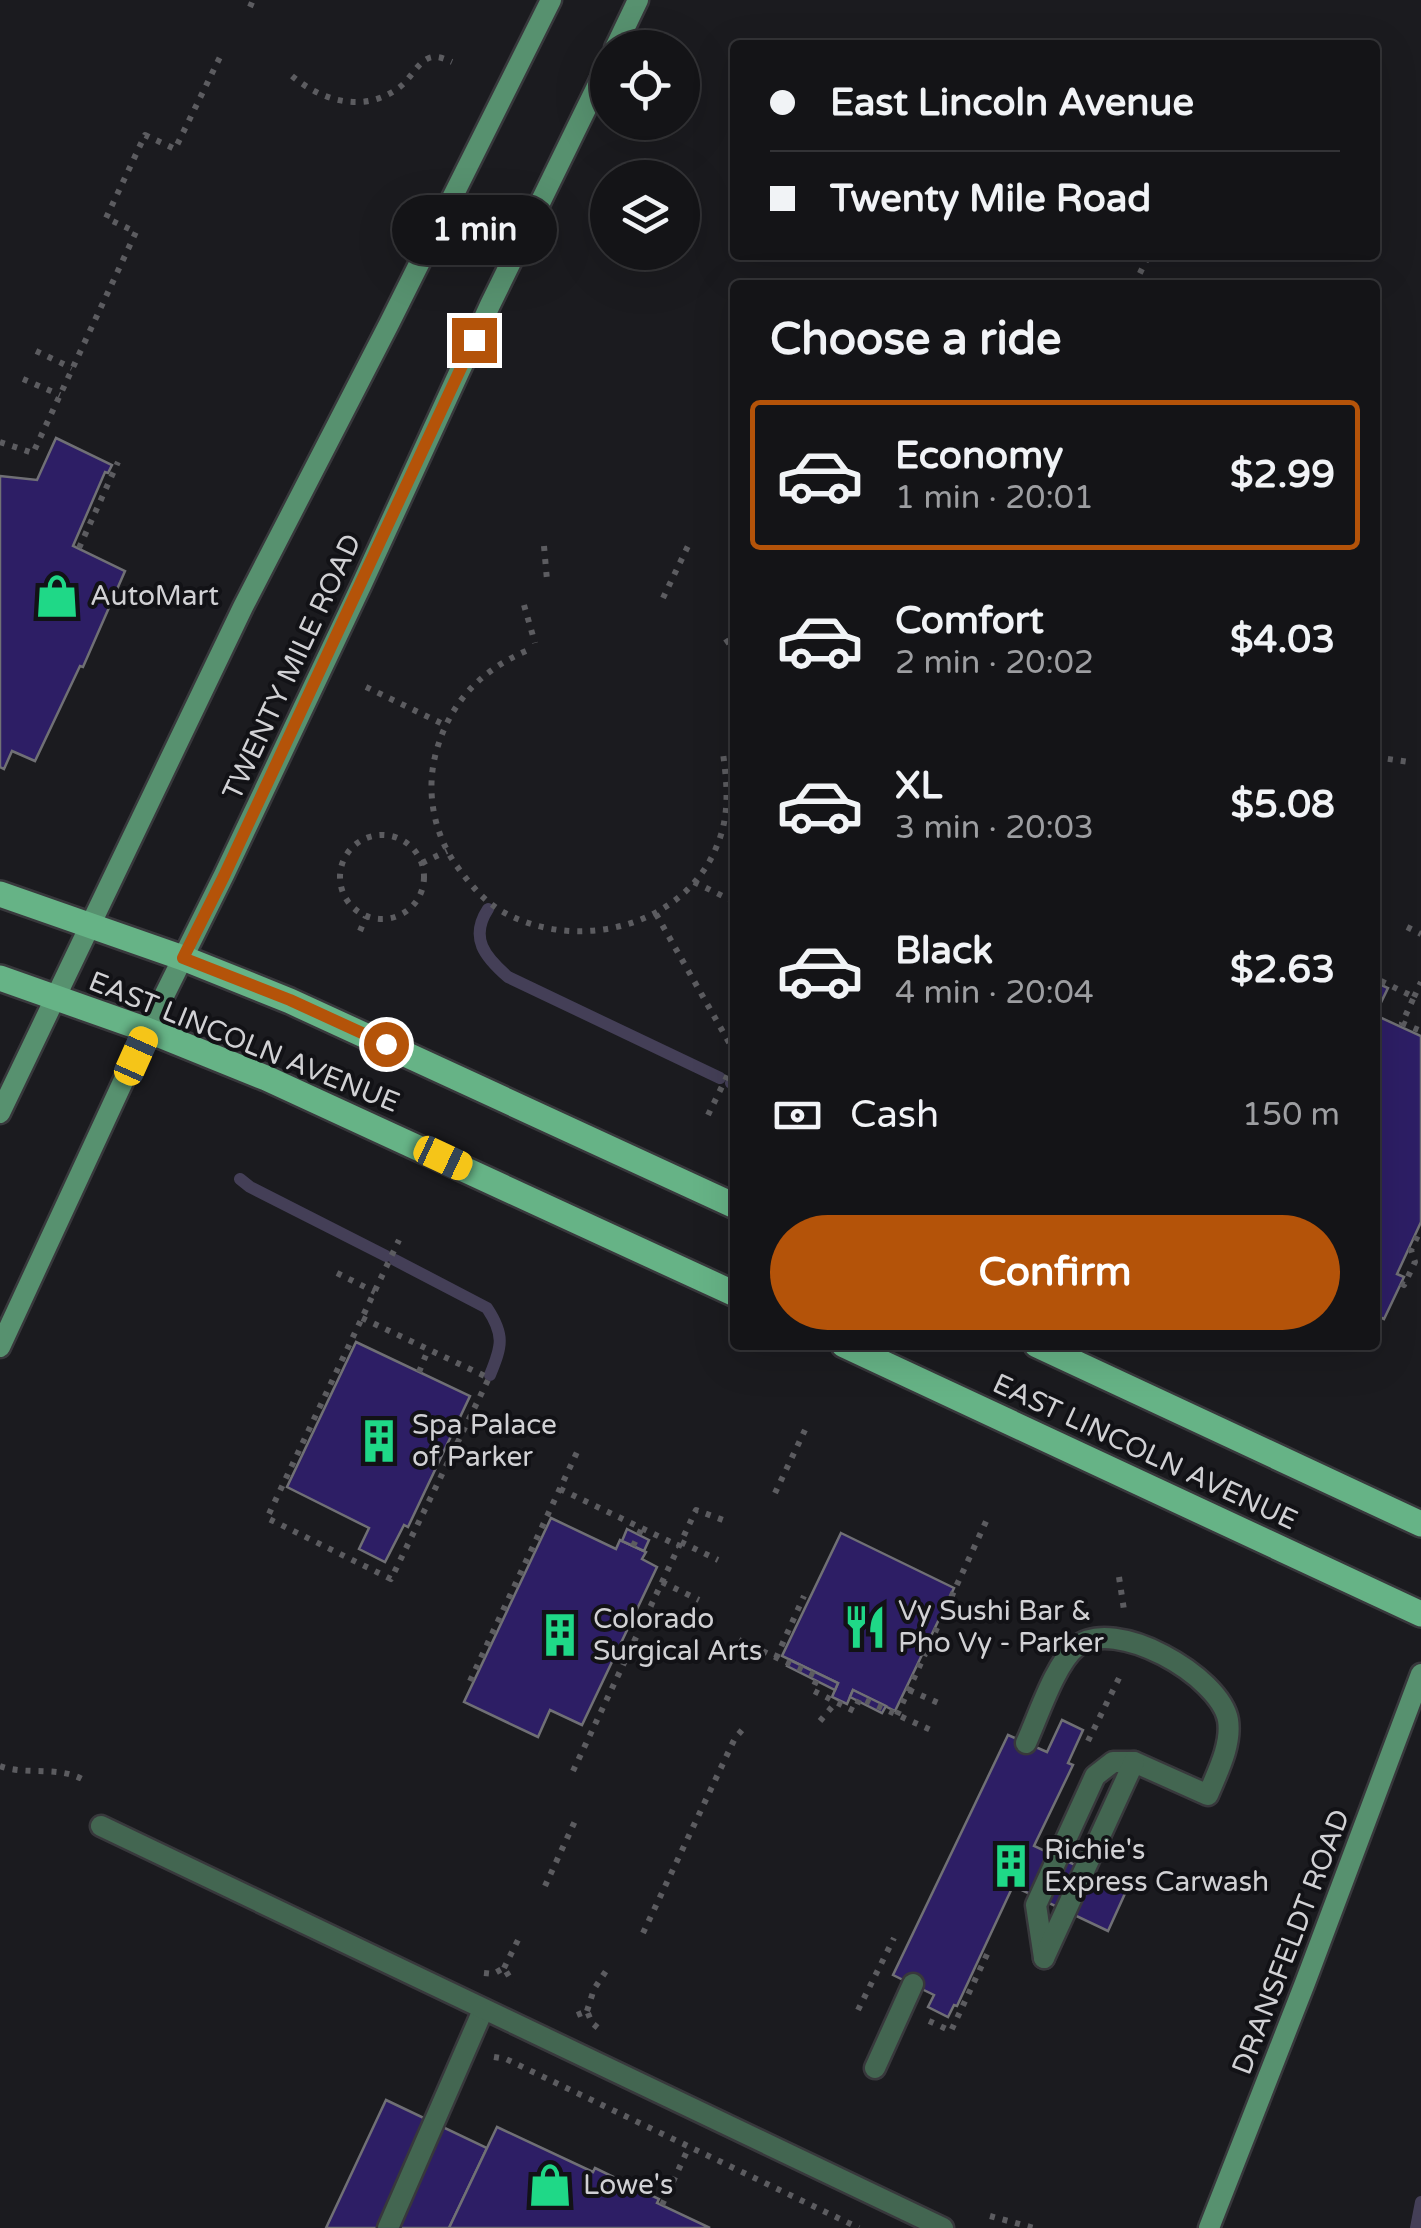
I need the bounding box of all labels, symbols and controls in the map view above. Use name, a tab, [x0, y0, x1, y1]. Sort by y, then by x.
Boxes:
map controls	[590, 30, 700, 270]
button: locate	[590, 30, 700, 140]
text: East Lincoln Avenue	[830, 80, 1194, 126]
button: layers	[590, 160, 700, 270]
text: Twenty Mile Road	[830, 176, 1151, 222]
callout: 1 min	[392, 195, 556, 265]
text: 1 min	[432, 211, 517, 249]
text: Choose a ride	[770, 313, 1061, 367]
route end	[452, 318, 497, 363]
icon: car	[775, 430, 865, 520]
text: Economy	[895, 433, 1063, 479]
text: $2.99	[1230, 452, 1335, 498]
text: 1 min · 20:01	[895, 479, 1094, 517]
street label: TWENTY MILE ROAD	[215, 529, 369, 805]
shop icon: AutoMart	[33, 572, 81, 620]
place label: AutoMart	[90, 579, 219, 613]
icon: car	[775, 595, 865, 685]
text: Comfort	[895, 598, 1044, 644]
text: $4.03	[1230, 617, 1335, 663]
text: 2 min · 20:02	[895, 644, 1094, 682]
icon: car	[775, 760, 865, 850]
text: XL	[895, 763, 942, 809]
text: $5.08	[1230, 782, 1335, 828]
text: 3 min · 20:03	[895, 809, 1094, 847]
icon: car	[775, 925, 865, 1015]
text: Black	[895, 928, 993, 974]
text: $2.63	[1230, 947, 1335, 993]
street label: EAST LINCOLN AVENUE	[84, 964, 404, 1120]
text: 4 min · 20:04	[895, 974, 1094, 1012]
car	[110, 1022, 162, 1090]
route start	[364, 1022, 409, 1067]
icon: cash	[770, 1088, 825, 1143]
text: Cash	[850, 1092, 939, 1138]
text: 150 m	[1242, 1096, 1340, 1134]
car	[409, 1132, 477, 1184]
button: Confirm	[770, 1215, 1340, 1330]
street label: EAST LINCOLN AVENUE	[987, 1366, 1303, 1538]
place label: Spa Palace of Parker	[412, 1408, 557, 1474]
building icon: Spa Palace of Parker	[355, 1417, 403, 1465]
place label: Vy Sushi Bar & Pho Vy - Parker	[898, 1594, 1104, 1660]
place label: Colorado Surgical Arts	[593, 1602, 763, 1668]
restaurant icon: Vy Sushi Bar & Pho Vy - Parker	[841, 1603, 889, 1651]
building icon: Colorado Surgical Arts	[536, 1611, 584, 1659]
street label: DRANSFELDT ROAD	[1225, 1805, 1357, 2079]
place label: Richie's Express Carwash	[1044, 1833, 1269, 1899]
building icon: Richie's Express Carwash	[987, 1842, 1035, 1890]
shop icon: Lowe's	[526, 2161, 574, 2209]
place label: Lowe's	[583, 2168, 673, 2202]

